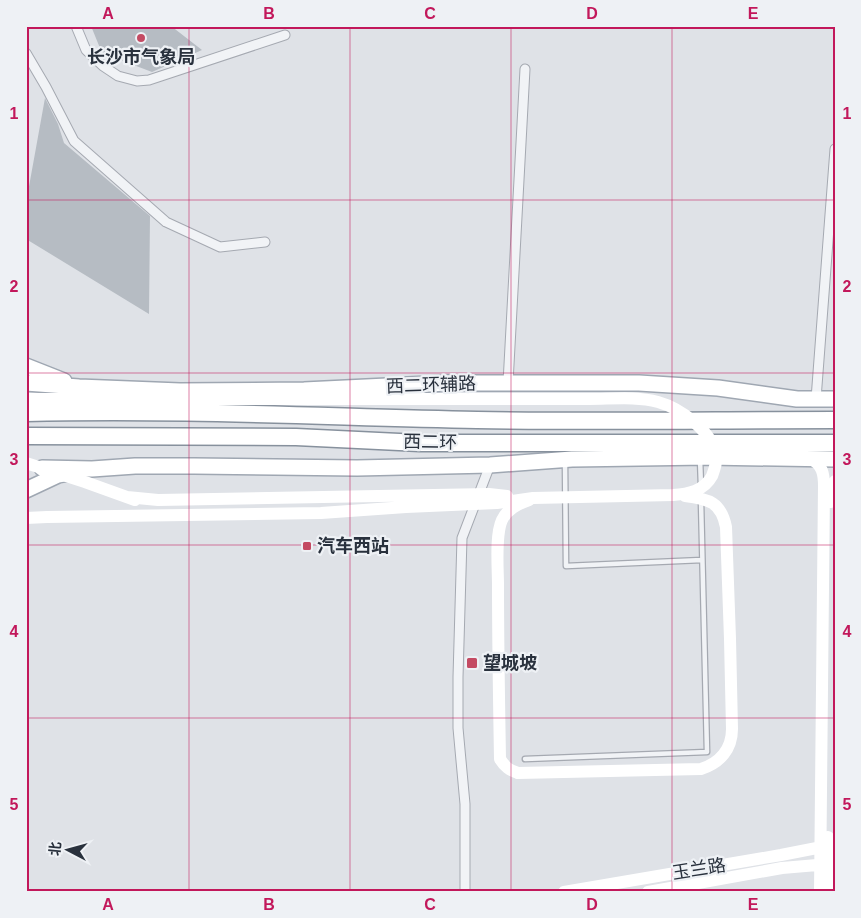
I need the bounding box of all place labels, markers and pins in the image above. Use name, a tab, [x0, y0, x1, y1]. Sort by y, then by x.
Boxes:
marker: 长沙市气象局	[135, 32, 147, 44]
place label: 长沙市气象局	[87, 47, 195, 67]
place label: 汽车西站	[317, 536, 389, 556]
marker: 汽车西站	[301, 540, 313, 552]
place label: 望城坡	[483, 653, 537, 673]
marker: 望城坡	[465, 656, 479, 670]

